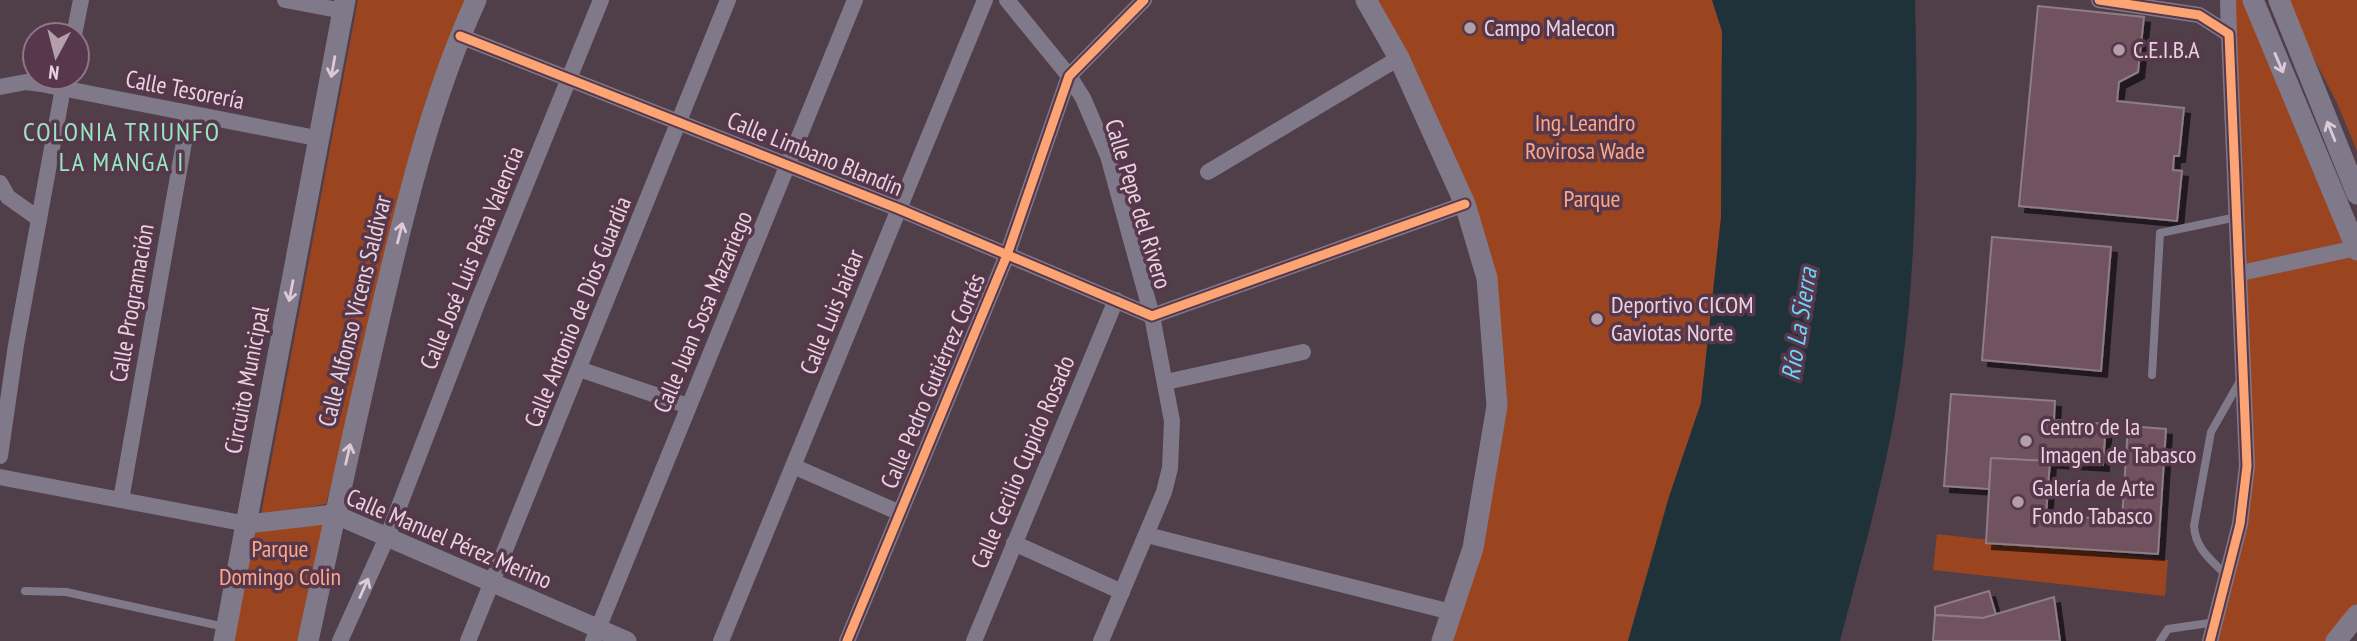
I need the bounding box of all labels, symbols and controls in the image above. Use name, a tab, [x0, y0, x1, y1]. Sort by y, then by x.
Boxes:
place label: Campo Malecon	[1484, 12, 1615, 43]
marker: Campo Malecon	[1462, 20, 1478, 36]
north arrow	[21, 21, 91, 91]
place label: C.E.I.B.A	[2133, 34, 2200, 65]
marker: C.E.I.B.A	[2111, 42, 2127, 58]
one-way arrow	[2274, 52, 2287, 73]
one-way arrow	[326, 55, 339, 78]
text: N	[47, 60, 60, 85]
street label: Calle Tesorería	[123, 63, 247, 116]
street label: Calle Limbano Blandín	[723, 104, 907, 203]
park label: Ing. Leandro Rovirosa Wade	[1525, 107, 1645, 166]
district label: COLONIA TRIUNFO LA MANGA I	[23, 115, 221, 178]
street label: Calle Pepe del Rivero	[1098, 115, 1179, 292]
one-way arrow	[2324, 121, 2337, 143]
street label: Calle José Luis Peña Valencia	[413, 142, 530, 374]
park label: Parque	[1563, 183, 1621, 214]
street label: Calle Alfonso Vicens Saldivar	[311, 192, 398, 430]
street label: Calle Antonio de Dios Guardia	[517, 192, 638, 432]
street label: Calle Juan Sosa Mazariego	[646, 206, 759, 418]
street label: Calle Programación	[102, 221, 161, 384]
one-way arrow	[394, 222, 407, 245]
street label: Calle Luis Jaidar	[792, 244, 871, 379]
water label: Río La Sierra	[1773, 264, 1824, 382]
street label: Calle Pedro Gutiérrez Cortés	[873, 268, 992, 493]
one-way arrow	[284, 279, 297, 302]
place label: Deportivo CICOM Gaviotas Norte	[1611, 289, 1754, 348]
street label: Circuito Municipal	[217, 303, 276, 456]
marker: Deportivo CICOM Gaviotas Norte	[1589, 311, 1605, 327]
street label: Calle Cecilio Cupido Rosado	[964, 351, 1081, 573]
place label: Centro de la Imagen de Tabasco	[2040, 411, 2196, 470]
marker: Centro de la Imagen de Tabasco	[2018, 433, 2034, 449]
one-way arrow	[342, 444, 355, 466]
place label: Galería de Arte Fondo Tabasco	[2032, 472, 2155, 531]
street label: Calle Manuel Pérez Merino	[342, 481, 557, 596]
marker: Galería de Arte Fondo Tabasco	[2010, 494, 2026, 510]
park label: Parque Domingo Colin	[219, 533, 341, 592]
one-way arrow	[358, 578, 371, 599]

